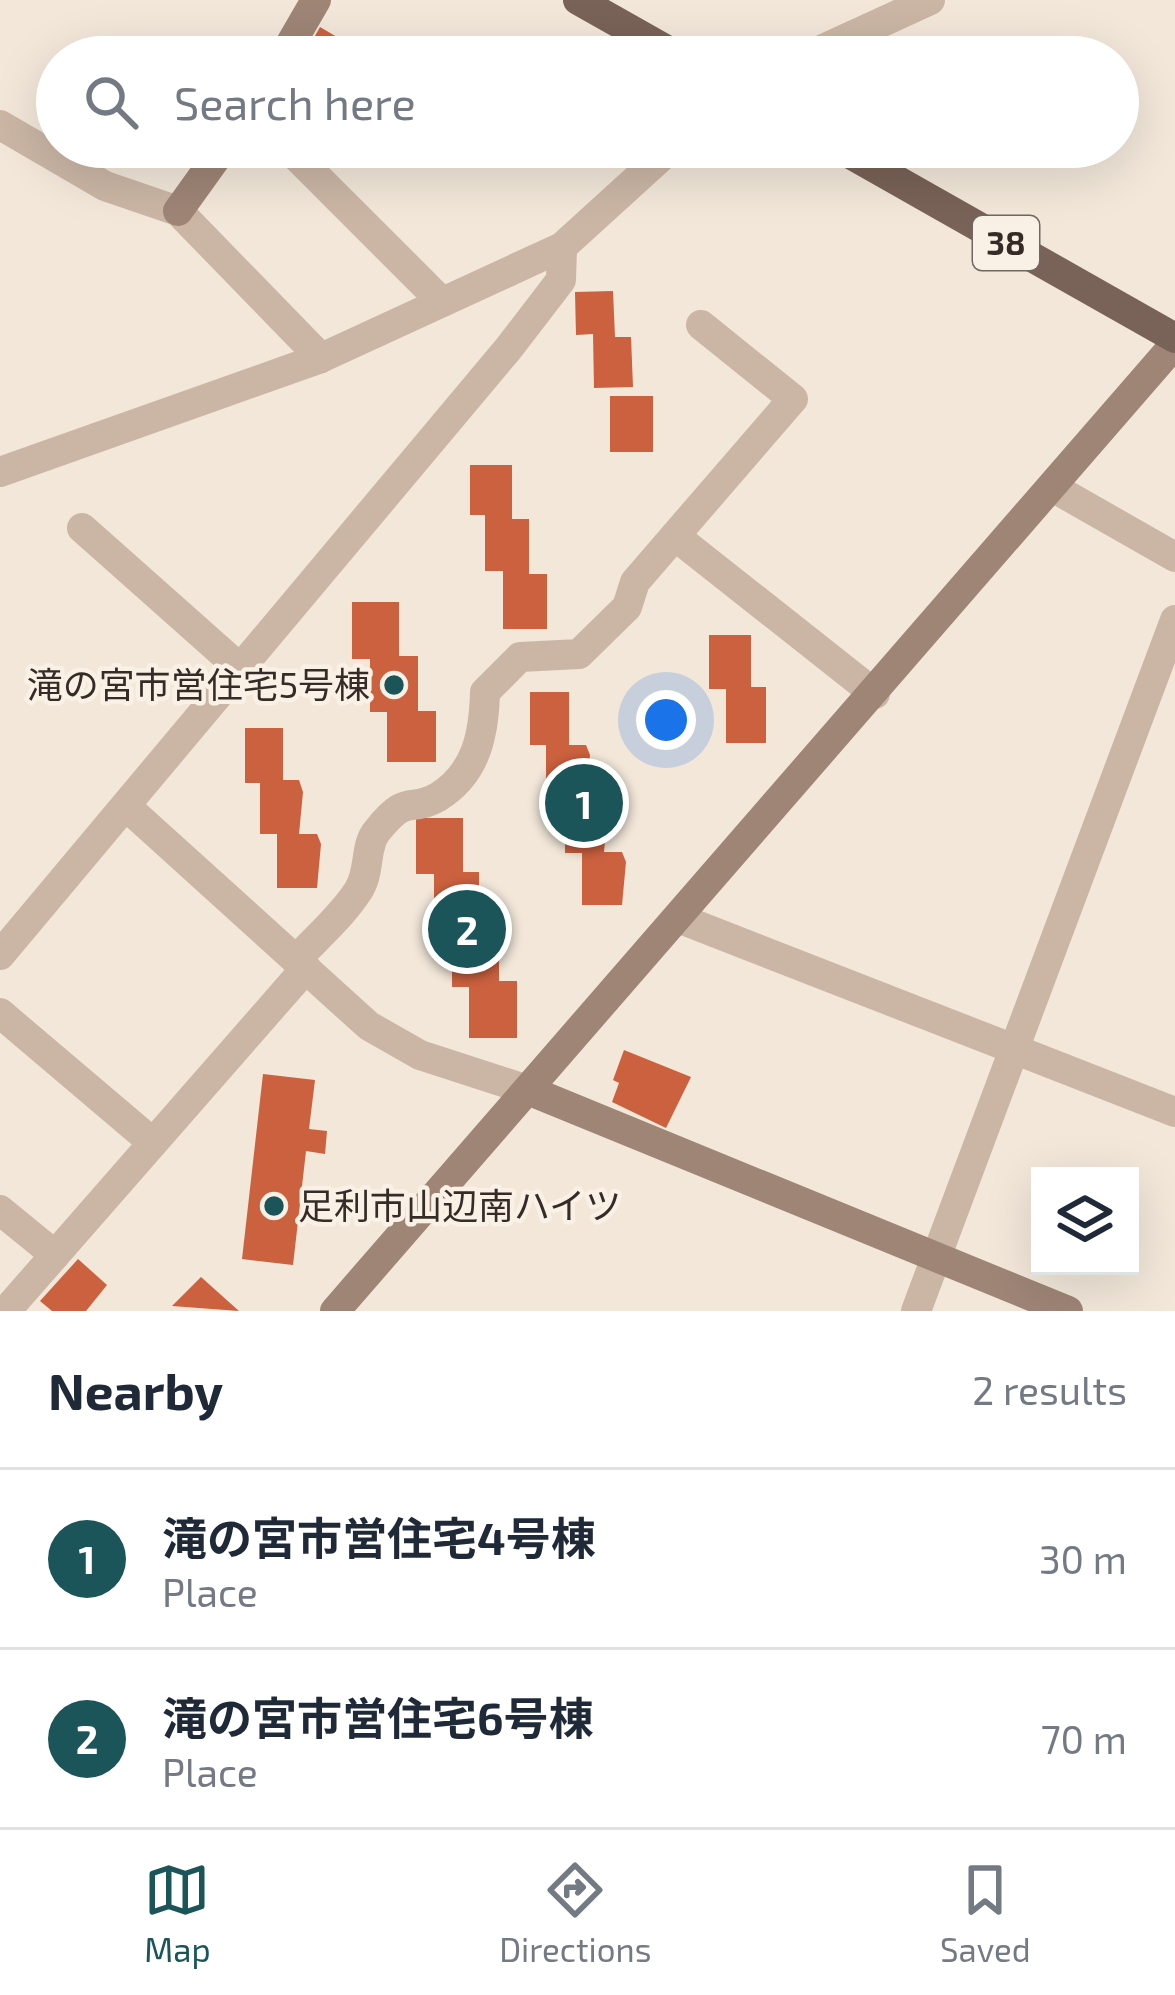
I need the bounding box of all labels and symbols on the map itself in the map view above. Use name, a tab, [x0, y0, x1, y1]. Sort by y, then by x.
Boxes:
road number: 38	[973, 216, 1039, 270]
place label: 滝の宮市営住宅5号棟	[27, 662, 370, 705]
marker: 滝の宮市営住宅5号棟	[381, 672, 407, 698]
your location	[636, 690, 696, 750]
pin: 1	[545, 758, 623, 848]
pin: 2	[428, 884, 506, 974]
place label: 足利市山辺南ハイツ	[298, 1183, 621, 1226]
marker: 足利市山辺南ハイツ	[261, 1193, 287, 1219]

